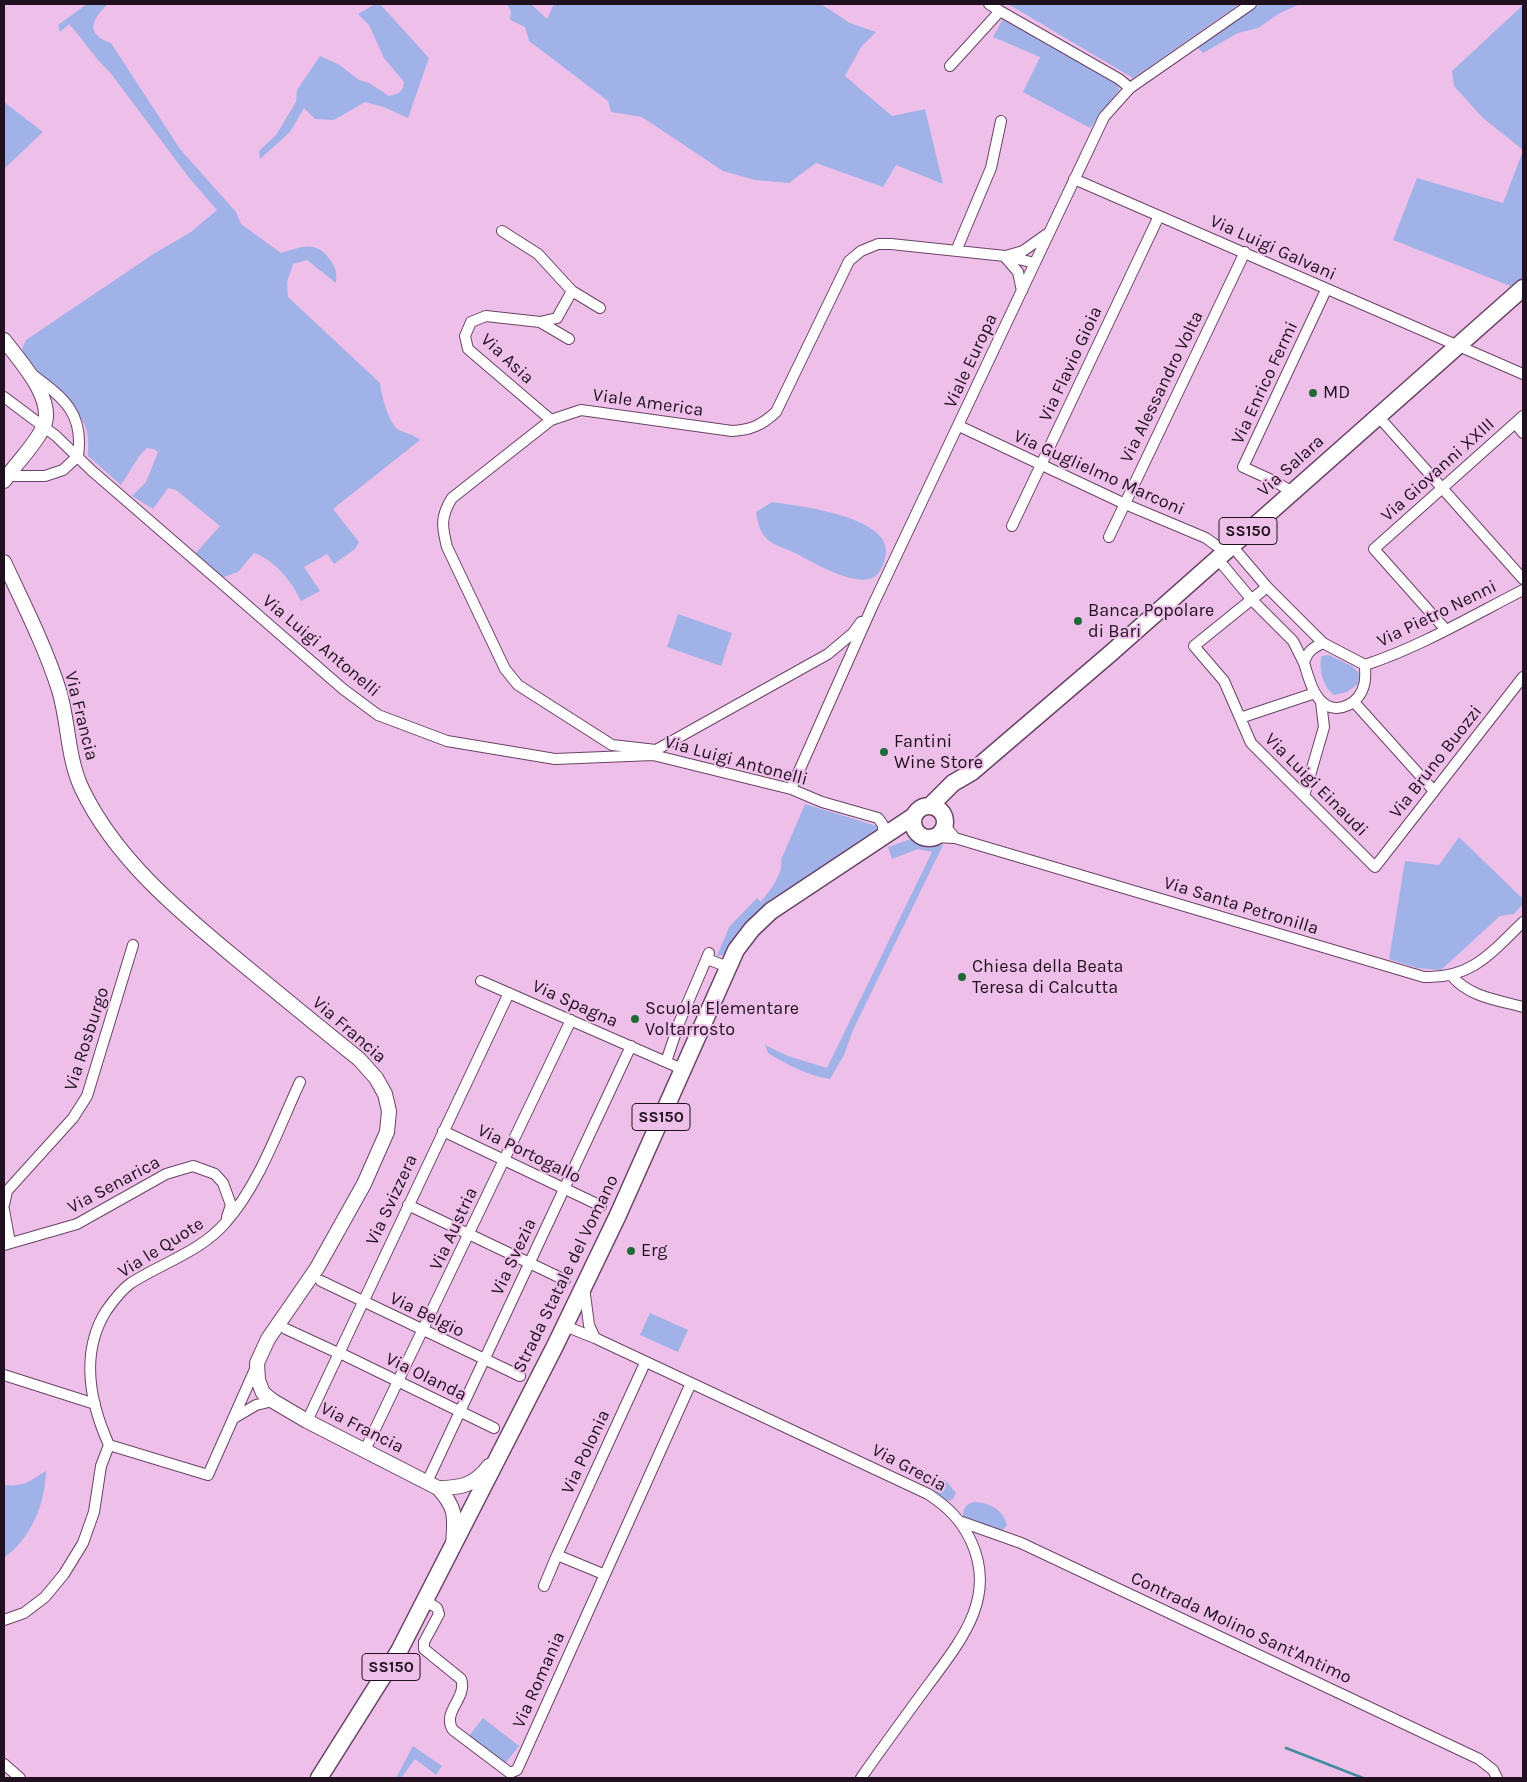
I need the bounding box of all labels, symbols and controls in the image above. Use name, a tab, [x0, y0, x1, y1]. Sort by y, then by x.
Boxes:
street label: Via Luigi Galvani	[1207, 211, 1339, 285]
street label: Via Flavio Gioia	[1035, 303, 1107, 425]
street label: Via Alessandro Volta	[1116, 307, 1208, 467]
street label: Viale Europa	[940, 310, 1002, 412]
street label: Via Enrico Fermi	[1227, 318, 1303, 448]
street label: Via Asia	[476, 329, 538, 389]
place label: MD	[1323, 382, 1350, 404]
street label: Viale America	[591, 385, 705, 421]
marker: MD	[1307, 387, 1319, 399]
street label: Via Giovanni XXIII	[1377, 413, 1499, 527]
street label: Via Guglielmo Marconi	[1010, 426, 1188, 520]
street label: Via Salara	[1253, 431, 1329, 501]
road number: SS150	[1219, 518, 1277, 544]
street label: Via Pietro Nenni	[1374, 576, 1500, 652]
street label: Via Luigi Antonelli	[258, 590, 384, 702]
place label: Banca Popolare di Bari	[1088, 600, 1214, 642]
marker: Banca Popolare di Bari	[1072, 615, 1084, 627]
street label: Via Francia	[60, 669, 102, 763]
street label: Via Bruno Buozzi	[1385, 701, 1487, 823]
street label: Via Luigi Einaudi	[1260, 729, 1372, 841]
street label: Via Luigi Antonelli	[662, 731, 810, 791]
place label: Fantini Wine Store	[894, 731, 983, 774]
marker: Fantini Wine Store	[878, 746, 890, 758]
street label: Via Santa Petronilla	[1161, 872, 1321, 940]
place label: Chiesa della Beata Teresa di Calcutta	[972, 956, 1123, 999]
marker: Chiesa della Beata Teresa di Calcutta	[956, 971, 968, 983]
street label: Via Spagna	[529, 975, 621, 1033]
street label: Via Rosburgo	[60, 984, 114, 1094]
street label: Via Francia	[308, 992, 390, 1068]
place label: Scuola Elementare Voltarrosto	[645, 998, 799, 1040]
marker: Scuola Elementare Voltarrosto	[629, 1013, 641, 1025]
road number: SS150	[632, 1104, 690, 1130]
street label: Via Portogallo	[474, 1120, 584, 1188]
street label: Via Svizzera	[362, 1151, 422, 1249]
street label: Via Senarica	[64, 1152, 164, 1218]
street label: Strada Statale del Vomano	[509, 1171, 623, 1377]
street label: Via Austria	[425, 1184, 483, 1274]
street label: Via le Quote	[114, 1213, 208, 1283]
street label: Via Svezia	[487, 1215, 541, 1299]
place label: Erg	[641, 1240, 667, 1262]
marker: Erg	[625, 1245, 637, 1257]
street label: Via Belgio	[386, 1288, 468, 1342]
street label: Via Olanda	[382, 1348, 470, 1406]
street label: Via Francia	[317, 1398, 407, 1458]
street label: Via Polonia	[557, 1406, 615, 1498]
street label: Via Grecia	[868, 1439, 950, 1497]
street label: Contrada Molino Sant'Antimo	[1127, 1567, 1355, 1689]
street label: Via Romania	[508, 1628, 570, 1732]
road number: SS150	[362, 1654, 420, 1680]

